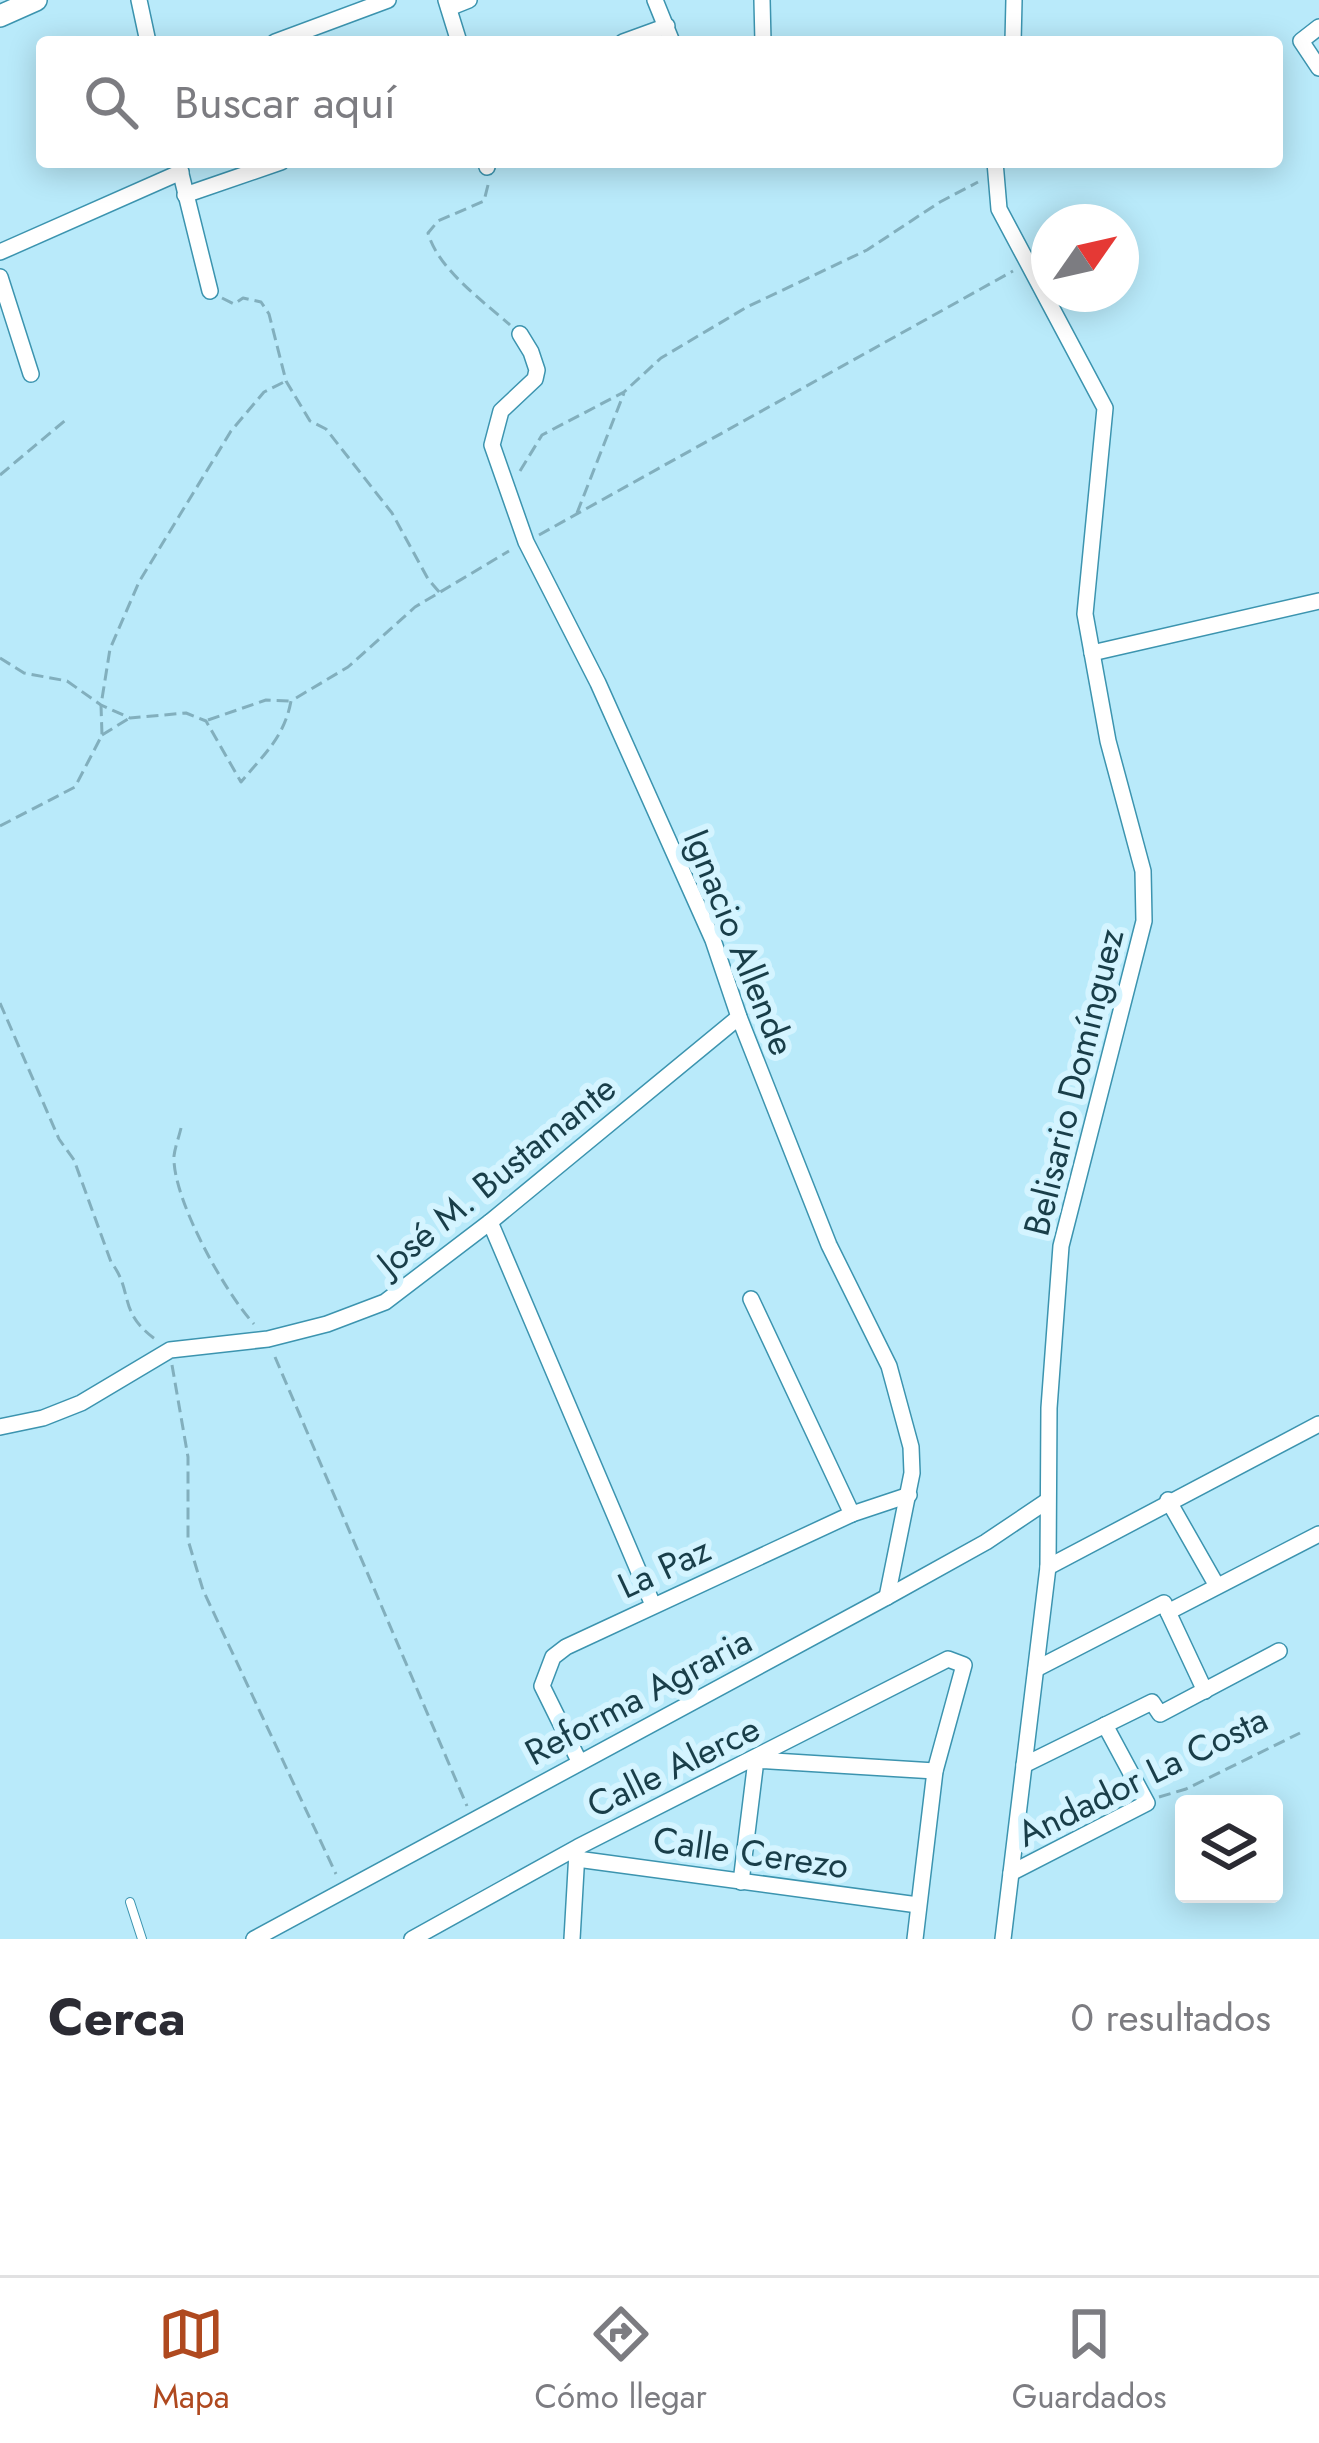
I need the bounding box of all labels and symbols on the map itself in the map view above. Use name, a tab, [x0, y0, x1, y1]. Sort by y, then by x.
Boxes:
north arrow	[1031, 204, 1139, 312]
street label: Ignacio Allende	[671, 821, 809, 1063]
street label: Belisario Domínguez	[1010, 923, 1136, 1241]
street label: José M. Bustamante	[362, 1062, 627, 1290]
street label: La Paz	[609, 1523, 719, 1611]
street label: Reforma Agraria	[515, 1614, 761, 1778]
street label: Andador La Costa	[1008, 1693, 1276, 1859]
street label: Calle Alerce	[578, 1702, 768, 1830]
street label: Calle Cerezo	[650, 1813, 852, 1891]

